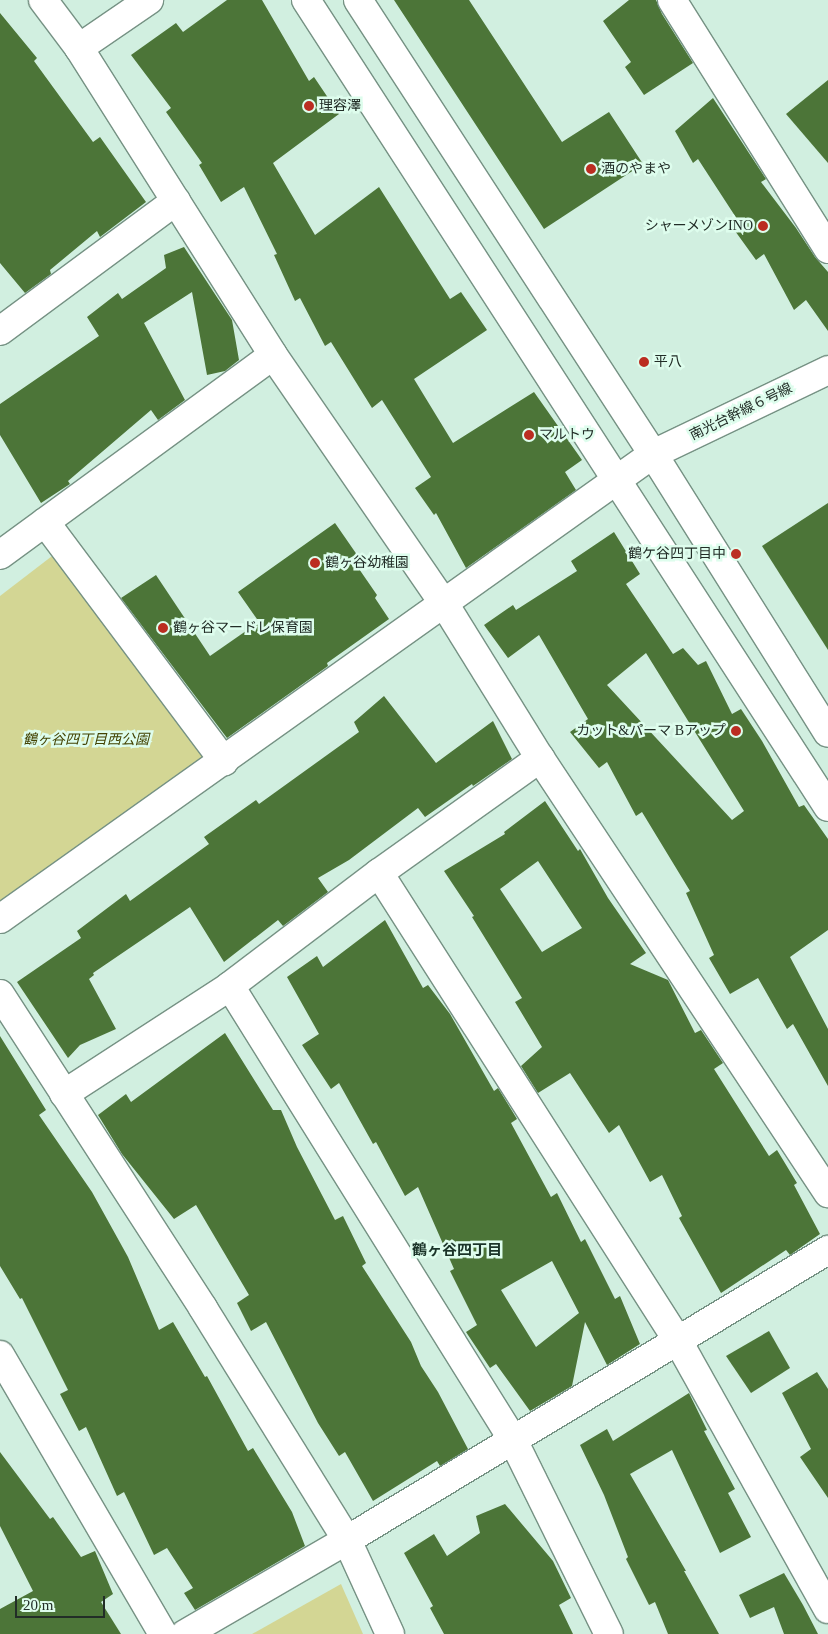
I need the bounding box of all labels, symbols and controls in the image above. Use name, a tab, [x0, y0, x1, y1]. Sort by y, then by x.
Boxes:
place label: 理容澤	[319, 98, 361, 114]
marker: 理容澤	[303, 100, 315, 112]
place label: 酒のやまや	[601, 161, 671, 177]
marker: 酒のやまや	[585, 163, 597, 175]
place label: シャーメゾンINO	[644, 218, 753, 234]
marker: シャーメゾンINO	[757, 220, 769, 232]
place label: 平八	[654, 354, 682, 370]
marker: 平八	[638, 356, 650, 368]
street label: 南光台幹線６号線	[687, 380, 795, 444]
place label: マルトウ	[539, 427, 595, 443]
marker: マルトウ	[523, 429, 535, 441]
place label: 鶴ケ谷四丁目中	[628, 546, 726, 562]
marker: 鶴ケ谷四丁目中	[730, 548, 742, 560]
place label: 鶴ヶ谷幼稚園	[325, 555, 409, 571]
marker: 鶴ヶ谷幼稚園	[309, 557, 321, 569]
place label: 鶴ヶ谷マードレ保育園	[173, 620, 313, 636]
marker: 鶴ヶ谷マードレ保育園	[157, 622, 169, 634]
place label: カット&パーマ Bアップ	[576, 723, 726, 739]
marker: カット&パーマ Bアップ	[730, 725, 742, 737]
park label: 鶴ヶ谷四丁目西公園	[23, 732, 149, 748]
district label: 鶴ヶ谷四丁目	[412, 1242, 502, 1260]
scale bar	[18, 1586, 108, 1618]
text: 20 m	[23, 1597, 53, 1613]

